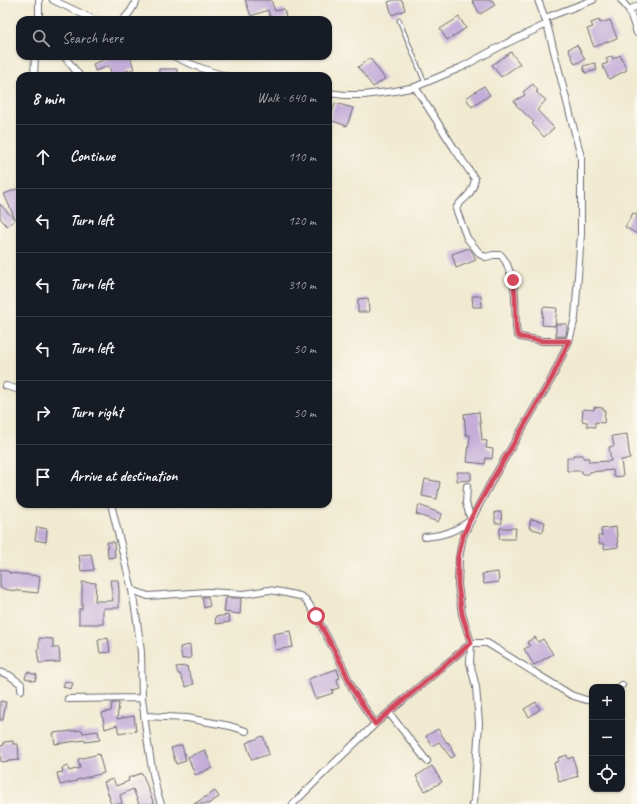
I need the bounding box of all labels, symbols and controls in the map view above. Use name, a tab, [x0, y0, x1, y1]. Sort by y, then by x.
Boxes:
search box	[16, 16, 332, 60]
icon: search	[30, 27, 52, 49]
text: Search here	[62, 29, 123, 48]
text: 8 min	[32, 88, 65, 109]
text: Walk · 640 m	[257, 90, 316, 106]
icon: ahead	[32, 146, 54, 168]
text: Continue	[70, 147, 115, 166]
text: 110 m	[288, 149, 316, 165]
icon: left	[32, 210, 54, 232]
text: Turn left	[70, 211, 113, 230]
text: 120 m	[288, 213, 316, 229]
route end	[504, 271, 522, 289]
icon: left	[32, 274, 54, 296]
text: Turn left	[70, 275, 113, 294]
text: 310 m	[288, 277, 316, 293]
icon: left	[32, 338, 54, 360]
text: Turn left	[70, 339, 113, 358]
text: 50 m	[294, 341, 316, 357]
icon: right	[32, 402, 54, 424]
text: Turn right	[70, 403, 123, 422]
text: 50 m	[294, 405, 316, 421]
icon: arrive	[32, 466, 54, 488]
text: Arrive at destination	[70, 467, 177, 486]
route start	[307, 607, 325, 625]
map controls	[589, 684, 625, 792]
button: +	[589, 684, 625, 720]
button: −	[589, 720, 625, 756]
button: locate	[589, 756, 625, 792]

